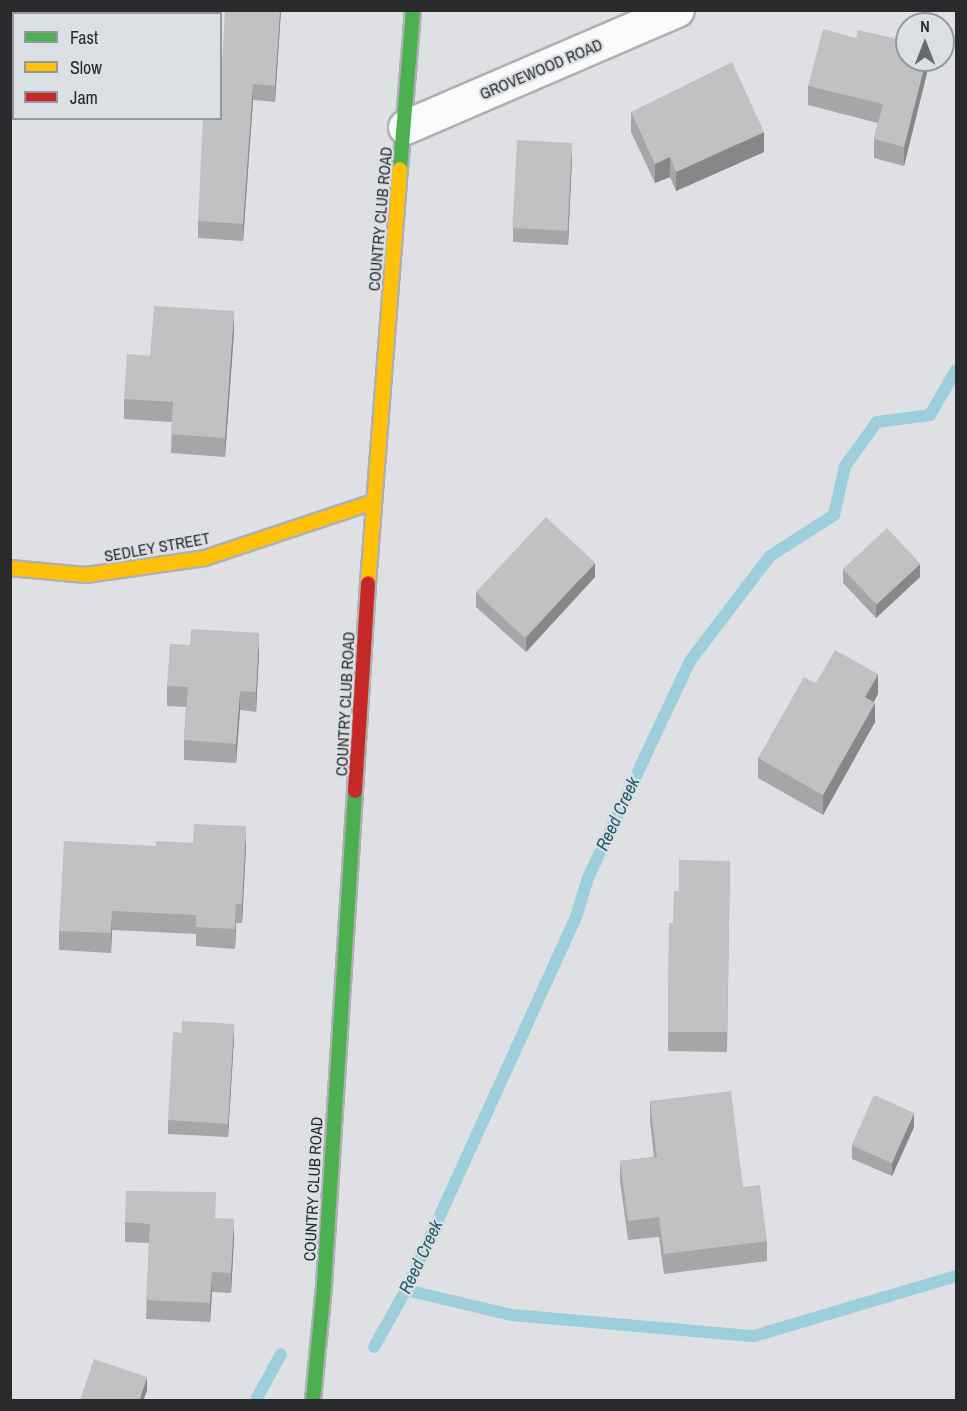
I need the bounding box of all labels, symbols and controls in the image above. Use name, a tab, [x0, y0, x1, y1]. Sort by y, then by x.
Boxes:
legend	[12, 12, 222, 120]
north arrow	[895, 12, 955, 72]
text: N	[920, 15, 930, 37]
text: Fast	[70, 25, 98, 50]
street label: GROVEWOOD ROAD	[477, 35, 605, 103]
text: Slow	[70, 55, 102, 80]
text: Jam	[70, 85, 98, 110]
street label: COUNTRY CLUB ROAD	[364, 146, 396, 292]
street label: SEDLEY STREET	[103, 528, 211, 566]
street label: COUNTRY CLUB ROAD	[332, 631, 358, 777]
water label: Reed Creek	[592, 774, 644, 854]
street label: COUNTRY CLUB ROAD	[300, 1116, 326, 1262]
water label: Reed Creek	[395, 1217, 447, 1297]

